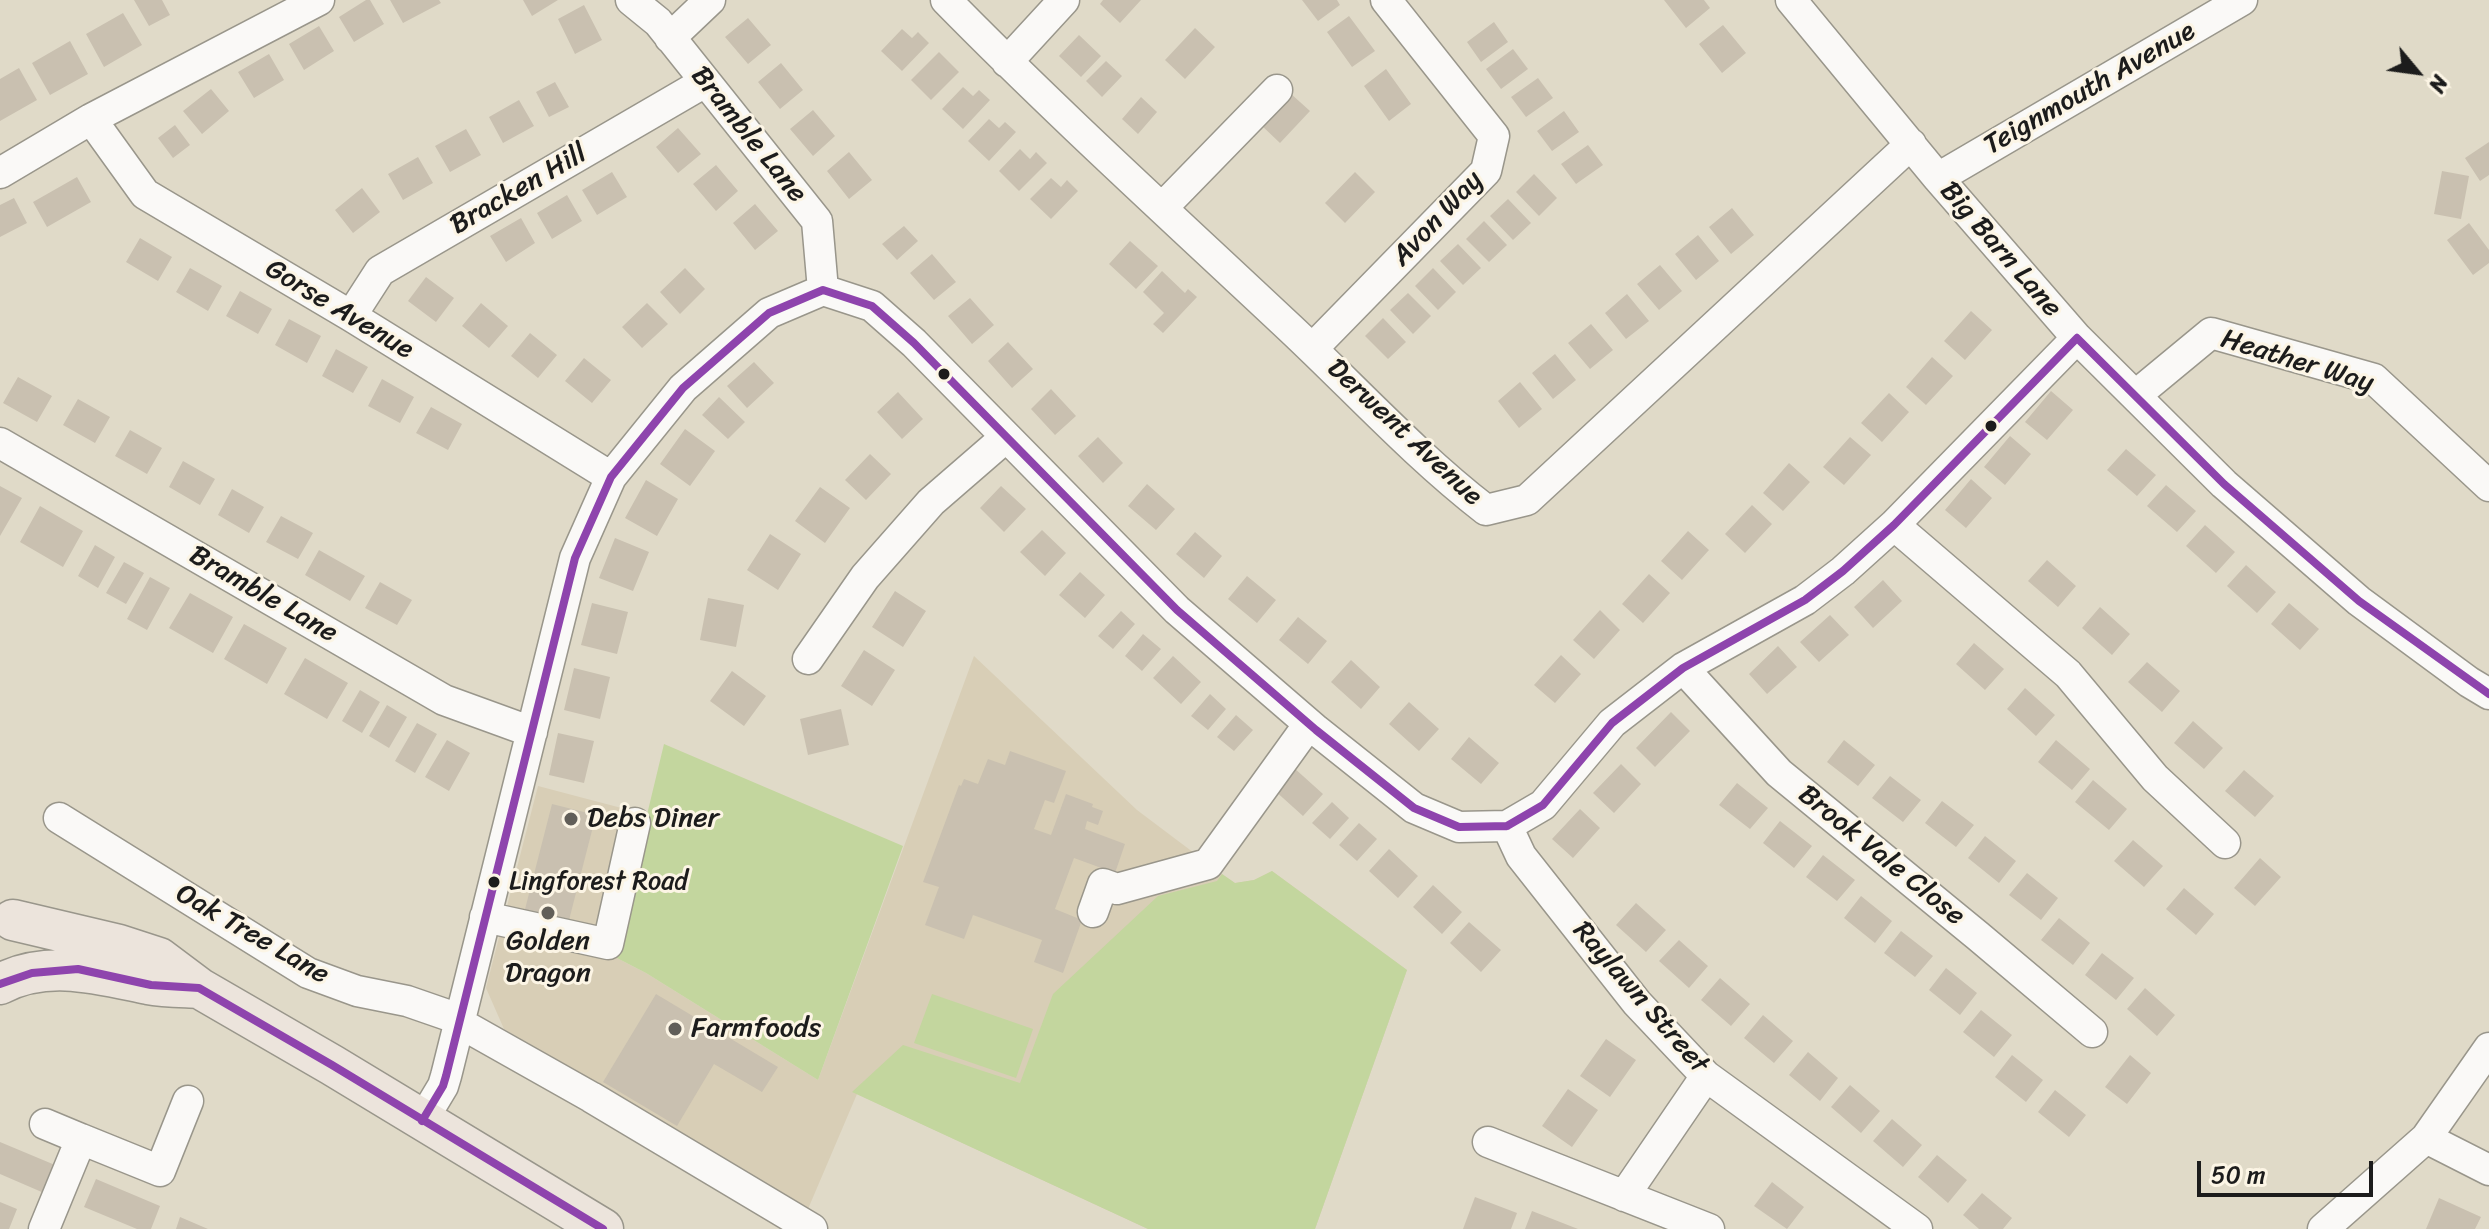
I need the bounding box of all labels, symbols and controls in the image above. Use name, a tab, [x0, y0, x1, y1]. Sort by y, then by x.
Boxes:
street label: Teignmouth Avenue	[1978, 15, 2202, 163]
north arrow	[2377, 32, 2457, 112]
street label: Bramble Lane	[683, 60, 813, 210]
text: N	[2418, 68, 2459, 100]
street label: Bracken Hill	[445, 137, 593, 243]
street label: Avon Way	[1385, 164, 1491, 274]
street label: Big Barn Lane	[1932, 175, 2068, 325]
street label: Gorse Avenue	[259, 253, 419, 367]
street label: Heather Way	[2217, 323, 2377, 401]
street label: Derwent Avenue	[1319, 352, 1489, 514]
unlabelled marker	[936, 366, 952, 382]
unlabelled marker	[1983, 418, 1999, 434]
street label: Bramble Lane	[183, 539, 343, 651]
street label: Brook Vale Close	[1791, 778, 1971, 934]
place label: Debs Diner	[587, 802, 719, 836]
marker: Debs Diner	[562, 810, 580, 828]
place label: Lingforest Road	[509, 866, 688, 898]
marker: Lingforest Road	[486, 874, 502, 890]
street label: Oak Tree Lane	[169, 878, 335, 992]
marker: Golden Dragon	[539, 904, 557, 922]
street label: Raylawn Street	[1565, 915, 1715, 1081]
place label: Golden Dragon	[505, 925, 591, 991]
place label: Farmfoods	[691, 1012, 821, 1046]
marker: Farmfoods	[666, 1020, 684, 1038]
scale bar	[2201, 1145, 2377, 1195]
text: 50 m	[2211, 1154, 2266, 1196]

